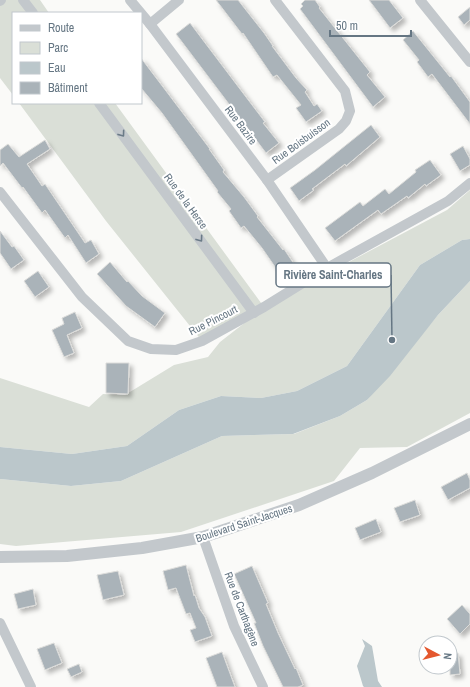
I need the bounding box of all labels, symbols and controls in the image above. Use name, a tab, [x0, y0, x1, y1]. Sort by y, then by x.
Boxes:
legend	[12, 12, 142, 104]
scale bar	[330, 12, 411, 38]
text: 50 m	[336, 18, 358, 34]
text: Route	[48, 20, 74, 36]
text: Parc	[48, 40, 68, 56]
text: Eau	[48, 60, 66, 76]
text: Bâtiment	[48, 80, 88, 96]
street label: Rue Bazire	[222, 103, 260, 147]
street label: Rue Boisbuisson	[269, 115, 333, 167]
one-way arrow	[117, 130, 124, 137]
street label: Rue de la Herse	[161, 171, 211, 231]
one-way arrow	[195, 235, 202, 242]
callout: Rivière Saint-Charles	[276, 263, 391, 287]
text: Rivière Saint-Charles	[284, 267, 383, 283]
street label: Rue Pincourt	[186, 302, 240, 338]
street label: Boulevard Saint-Jacques	[194, 501, 295, 545]
street label: Rue de Carthagène	[221, 570, 263, 648]
north arrow	[418, 635, 458, 675]
text: N	[441, 652, 455, 660]

